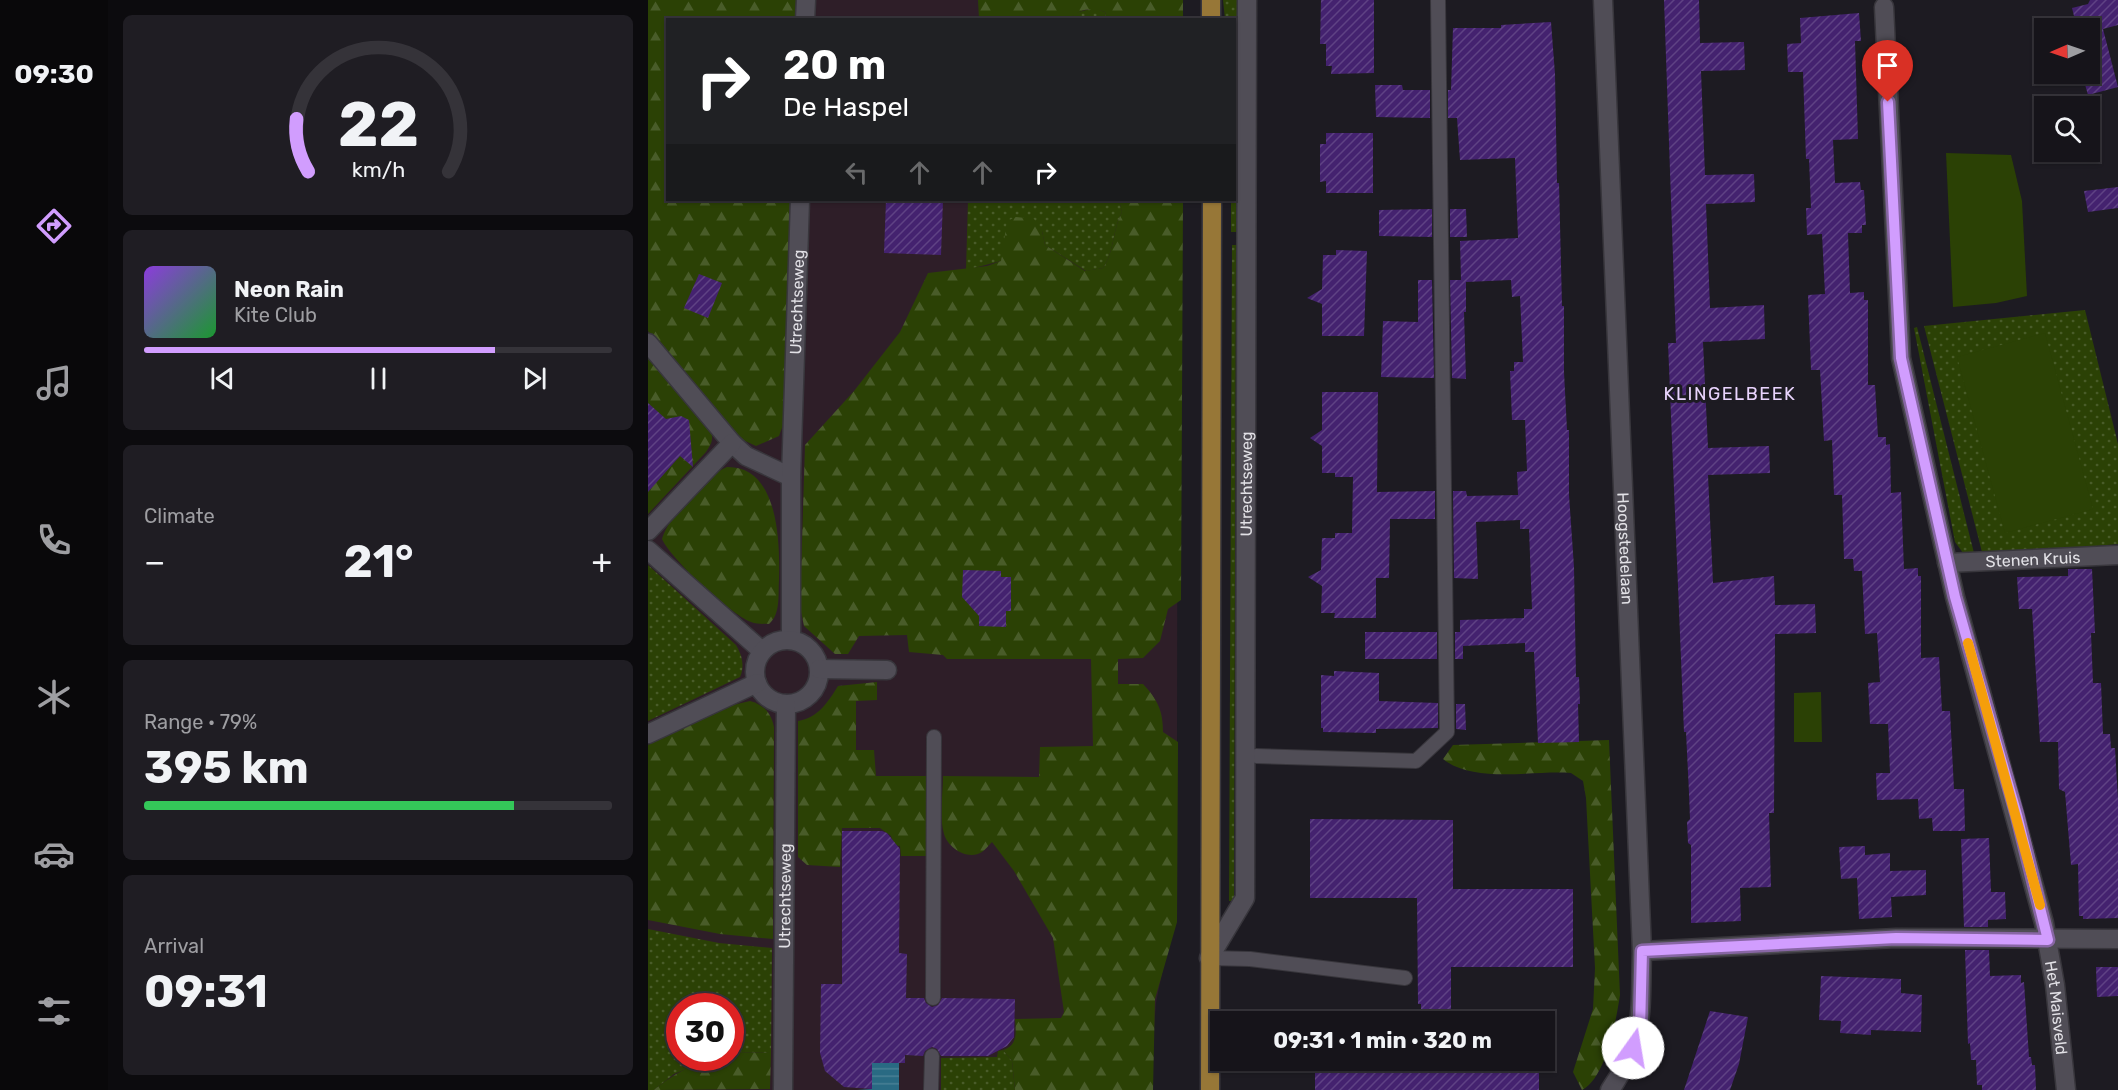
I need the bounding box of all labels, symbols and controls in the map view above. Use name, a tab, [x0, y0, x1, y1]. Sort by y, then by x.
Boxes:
north arrow	[2034, 18, 2100, 84]
map controls	[2034, 18, 2100, 162]
text: 20 m	[783, 40, 886, 90]
pin	[1862, 40, 1913, 102]
icon: right	[684, 42, 762, 120]
icon: arrive	[1871, 49, 1904, 82]
text: 09:30	[14, 58, 94, 90]
text: 22	[337, 88, 419, 162]
text: De Haspel	[783, 91, 909, 123]
button: search	[2034, 96, 2100, 162]
icon: left	[840, 156, 873, 189]
icon: ahead	[903, 156, 936, 189]
icon: ahead	[966, 156, 999, 189]
icon: right	[1029, 156, 1062, 189]
text: km/h	[351, 157, 405, 182]
icon: directions	[33, 205, 75, 247]
street label: Utrechtseweg	[785, 249, 808, 355]
text: Neon Rain	[234, 276, 344, 303]
text: Kite Club	[234, 303, 317, 327]
icon: music	[33, 362, 75, 404]
icon: previous	[206, 362, 239, 395]
icon: pause	[362, 362, 395, 395]
icon: next	[518, 362, 551, 395]
district label: KLINGELBEEK	[1664, 383, 1796, 405]
street label: Utrechtseweg	[1236, 431, 1256, 537]
street label: Hoogstedelaan	[1614, 492, 1637, 605]
text: Climate	[144, 504, 215, 528]
icon: phone	[33, 519, 75, 561]
text: 21°	[343, 535, 414, 588]
text: −	[144, 542, 165, 581]
text: +	[591, 542, 612, 581]
street label: Stenen Kruis	[1985, 547, 2081, 571]
icon: climate	[33, 676, 75, 718]
text: Range · 79%	[144, 710, 257, 734]
text: 395 km	[144, 741, 309, 794]
icon: car	[33, 833, 75, 875]
street label: Utrechtseweg	[775, 843, 794, 949]
text: Arrival	[144, 934, 204, 958]
street label: Het Maisveld	[2041, 959, 2072, 1056]
text: 09:31	[144, 965, 268, 1018]
icon: filters	[33, 990, 75, 1032]
speed limit sign: 30	[666, 993, 744, 1071]
position arrow	[1601, 1016, 1665, 1080]
text: 09:31 · 1 min · 320 m	[1273, 1027, 1492, 1054]

